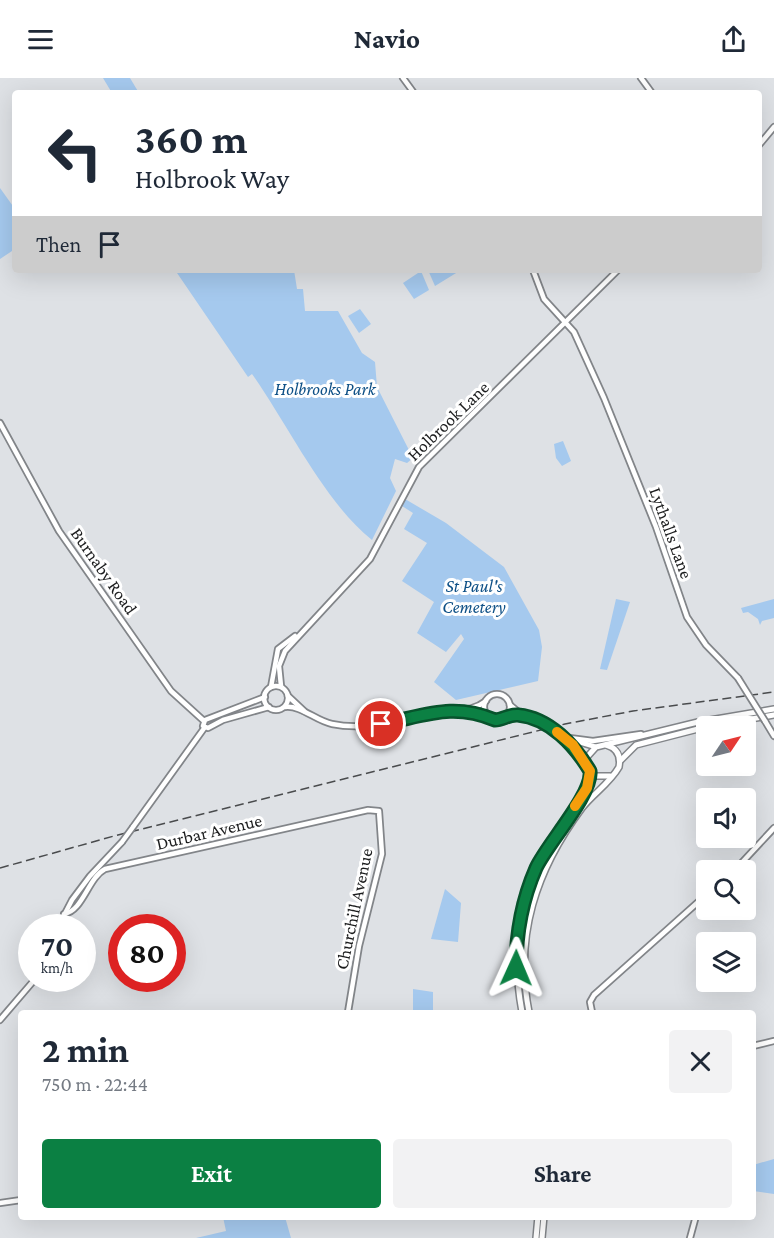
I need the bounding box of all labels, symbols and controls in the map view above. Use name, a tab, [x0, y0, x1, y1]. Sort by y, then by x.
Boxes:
icon: menu	[24, 23, 57, 56]
icon: share	[717, 23, 750, 56]
text: Navio	[354, 24, 420, 54]
icon: left	[36, 114, 114, 192]
text: 360 m	[135, 115, 248, 162]
text: Holbrook Way	[135, 164, 289, 194]
icon: arrive	[93, 228, 126, 261]
text: Then	[36, 232, 81, 257]
street label: Holbrook Lane	[403, 377, 493, 465]
park label: Holbrooks Park	[274, 379, 377, 399]
street label: Lythalls Lane	[645, 485, 697, 581]
street label: Burnaby Road	[67, 524, 142, 619]
park label: St Paul's Cemetery	[442, 576, 506, 617]
pin	[355, 698, 406, 749]
icon: arrive	[364, 707, 397, 740]
north arrow	[696, 716, 756, 776]
map controls	[696, 716, 756, 992]
button: sound	[696, 788, 756, 848]
street label: Durbar Avenue	[154, 810, 264, 854]
street label: Churchill Avenue	[331, 846, 377, 971]
button: search	[696, 860, 756, 920]
speed limit sign: 80	[108, 914, 186, 992]
text: 70	[41, 929, 73, 962]
button: layers	[696, 932, 756, 992]
position arrow	[484, 936, 548, 1000]
text: km/h	[41, 960, 73, 976]
text: 2 min	[42, 1030, 129, 1070]
button: close	[669, 1030, 732, 1093]
text: 750 m · 22:44	[42, 1073, 148, 1095]
button: Exit	[42, 1139, 381, 1208]
button: Share	[393, 1139, 732, 1208]

